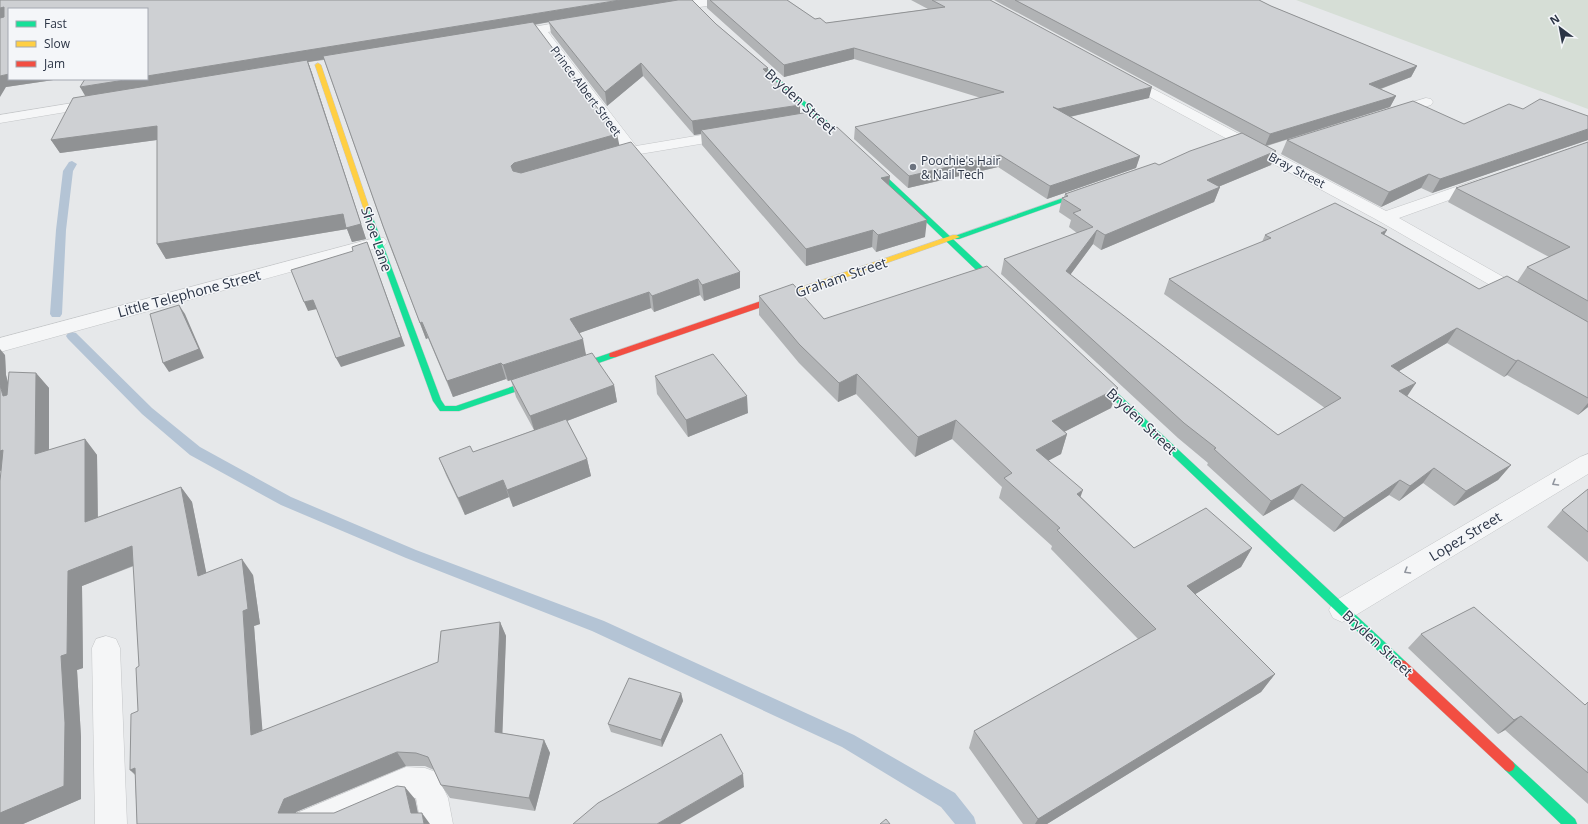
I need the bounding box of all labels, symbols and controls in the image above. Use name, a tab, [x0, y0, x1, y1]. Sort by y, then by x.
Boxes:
legend	[8, 8, 148, 80]
north arrow	[1540, 8, 1580, 48]
text: N	[1547, 10, 1562, 28]
text: Fast	[44, 15, 67, 32]
text: Slow	[44, 35, 71, 52]
street label: Prince Albert Street	[547, 43, 625, 139]
text: Jam	[43, 55, 65, 72]
street label: Bryden Street	[761, 64, 841, 138]
street label: Bray Street	[1266, 148, 1328, 192]
place label: Poochie's Hair & Nail Tech	[921, 152, 1001, 183]
marker: Poochie's Hair & Nail Tech	[908, 162, 918, 172]
street label: Shoe Lane	[357, 204, 397, 274]
street label: Graham Street	[793, 252, 889, 302]
street label: Little Telephone Street	[115, 265, 263, 321]
street label: Bryden Street	[1103, 384, 1181, 458]
one-way arrow	[1551, 479, 1559, 486]
street label: Lopez Street	[1425, 507, 1505, 565]
one-way arrow	[1404, 567, 1411, 574]
street label: Bryden Street	[1339, 606, 1417, 680]

